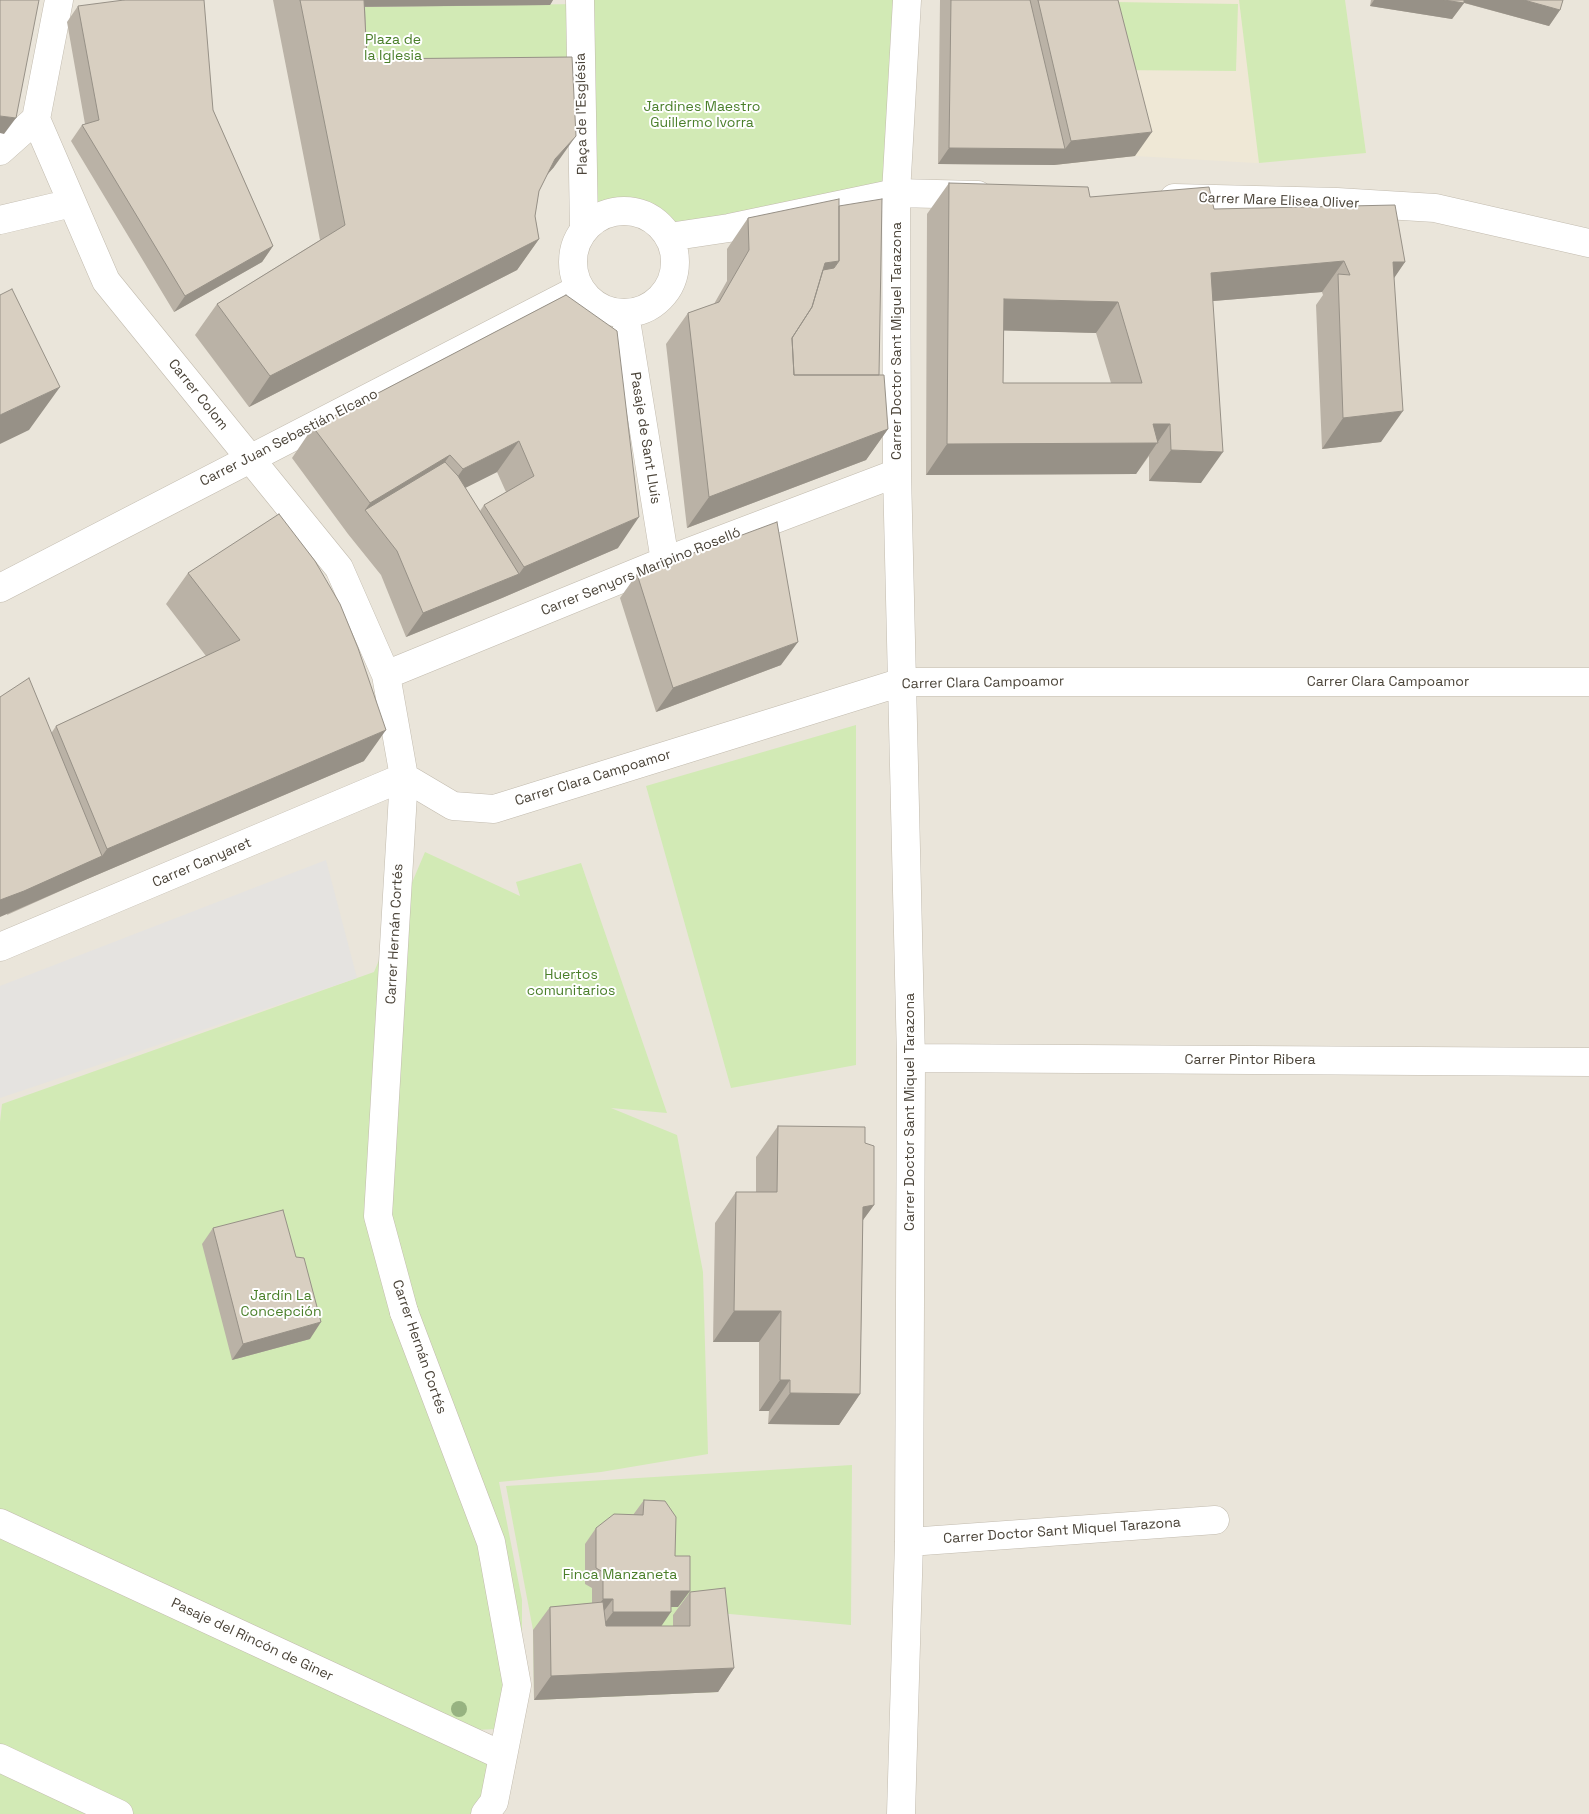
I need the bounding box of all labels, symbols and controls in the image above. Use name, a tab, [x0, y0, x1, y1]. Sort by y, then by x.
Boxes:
park label: Plaza de la Iglesia	[364, 32, 422, 64]
street label: Plaça de l’Església	[573, 53, 591, 175]
park label: Jardines Maestro Guillermo Ivorra	[644, 99, 760, 132]
street label: Carrer Mare Elisea Oliver	[1198, 190, 1360, 212]
street label: Carrer Doctor Sant Miguel Tarazona	[889, 222, 905, 460]
street label: Carrer Colom	[164, 356, 232, 434]
street label: Pasaje de Sant Lluís	[626, 371, 664, 505]
street label: Carrer Juan Sebastián Elcano	[197, 386, 381, 490]
street label: Carrer Senyors Maripino Roselló	[539, 524, 743, 620]
street label: Carrer Clara Campoamor	[902, 673, 1064, 693]
street label: Carrer Clara Campoamor	[1307, 674, 1469, 690]
street label: Carrer Clara Campoamor	[513, 746, 673, 810]
street label: Carrer Canyaret	[150, 835, 254, 891]
street label: Carrer Hernán Cortés	[383, 863, 407, 1005]
park label: Huertos comunitarios	[527, 967, 615, 1000]
street label: Carrer Doctor Sant Miquel Tarazona	[902, 993, 918, 1231]
street label: Carrer Pintor Ribera	[1184, 1052, 1316, 1068]
street label: Carrer Hernán Cortés	[388, 1278, 450, 1416]
park label: Jardín La Concepción	[241, 1288, 321, 1320]
street label: Carrer Doctor Sant Miquel Tarazona	[943, 1514, 1181, 1548]
park label: Finca Manzaneta	[563, 1567, 677, 1583]
street label: Pasaje del Rincón de Giner	[168, 1595, 336, 1685]

